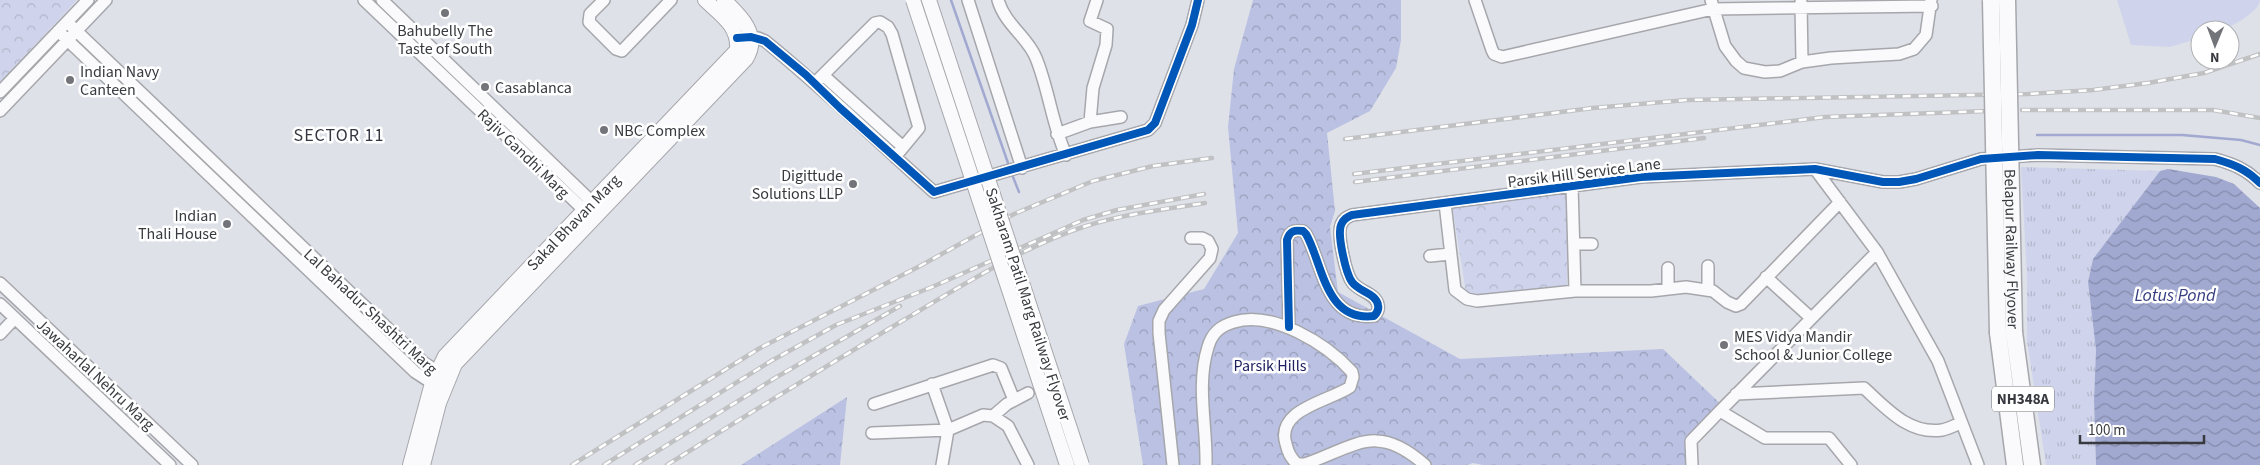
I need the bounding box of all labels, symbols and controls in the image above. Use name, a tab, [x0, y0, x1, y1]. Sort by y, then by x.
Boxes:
marker: Bahubelly The Taste of South	[439, 7, 451, 19]
place label: Bahubelly The Taste of South	[397, 20, 493, 60]
north arrow	[2190, 20, 2240, 70]
text: N	[2210, 47, 2220, 67]
place label: Indian Navy Canteen	[80, 61, 160, 101]
marker: Indian Navy Canteen	[64, 74, 76, 86]
place label: Casablanca	[495, 77, 572, 99]
marker: Casablanca	[479, 81, 491, 93]
street label: Rajiv Gandhi Marg	[472, 104, 574, 203]
place label: NBC Complex	[614, 120, 705, 142]
district label: SECTOR 11	[294, 123, 384, 148]
marker: NBC Complex	[598, 124, 610, 136]
street label: Parsik Hill Service Lane	[1506, 153, 1662, 193]
place label: Digittude Solutions LLP	[752, 165, 843, 205]
street label: Belapur Railway Flyover	[1999, 169, 2024, 330]
street label: Sakal Bhavan Marg	[522, 170, 625, 276]
marker: Digittude Solutions LLP	[847, 178, 859, 190]
street label: Sakharam Patil Marg Railway Flyover	[980, 185, 1076, 424]
place label: Indian Thali House	[138, 205, 217, 245]
marker: Indian Thali House	[221, 218, 233, 230]
street label: Lal Bahadur Shashtri Marg	[299, 244, 442, 380]
water label: Lotus Pond	[2134, 283, 2216, 308]
street label: Jawaharlal Nehru Marg	[31, 314, 159, 435]
place label: MES Vidya Mandir School & Junior College	[1734, 326, 1892, 366]
marker: MES Vidya Mandir School & Junior College	[1718, 339, 1730, 351]
park label: Parsik Hills	[1234, 355, 1307, 377]
road number: NH348A	[1992, 386, 2054, 412]
scale bar	[2080, 412, 2204, 444]
text: 100 m	[2088, 420, 2126, 441]

